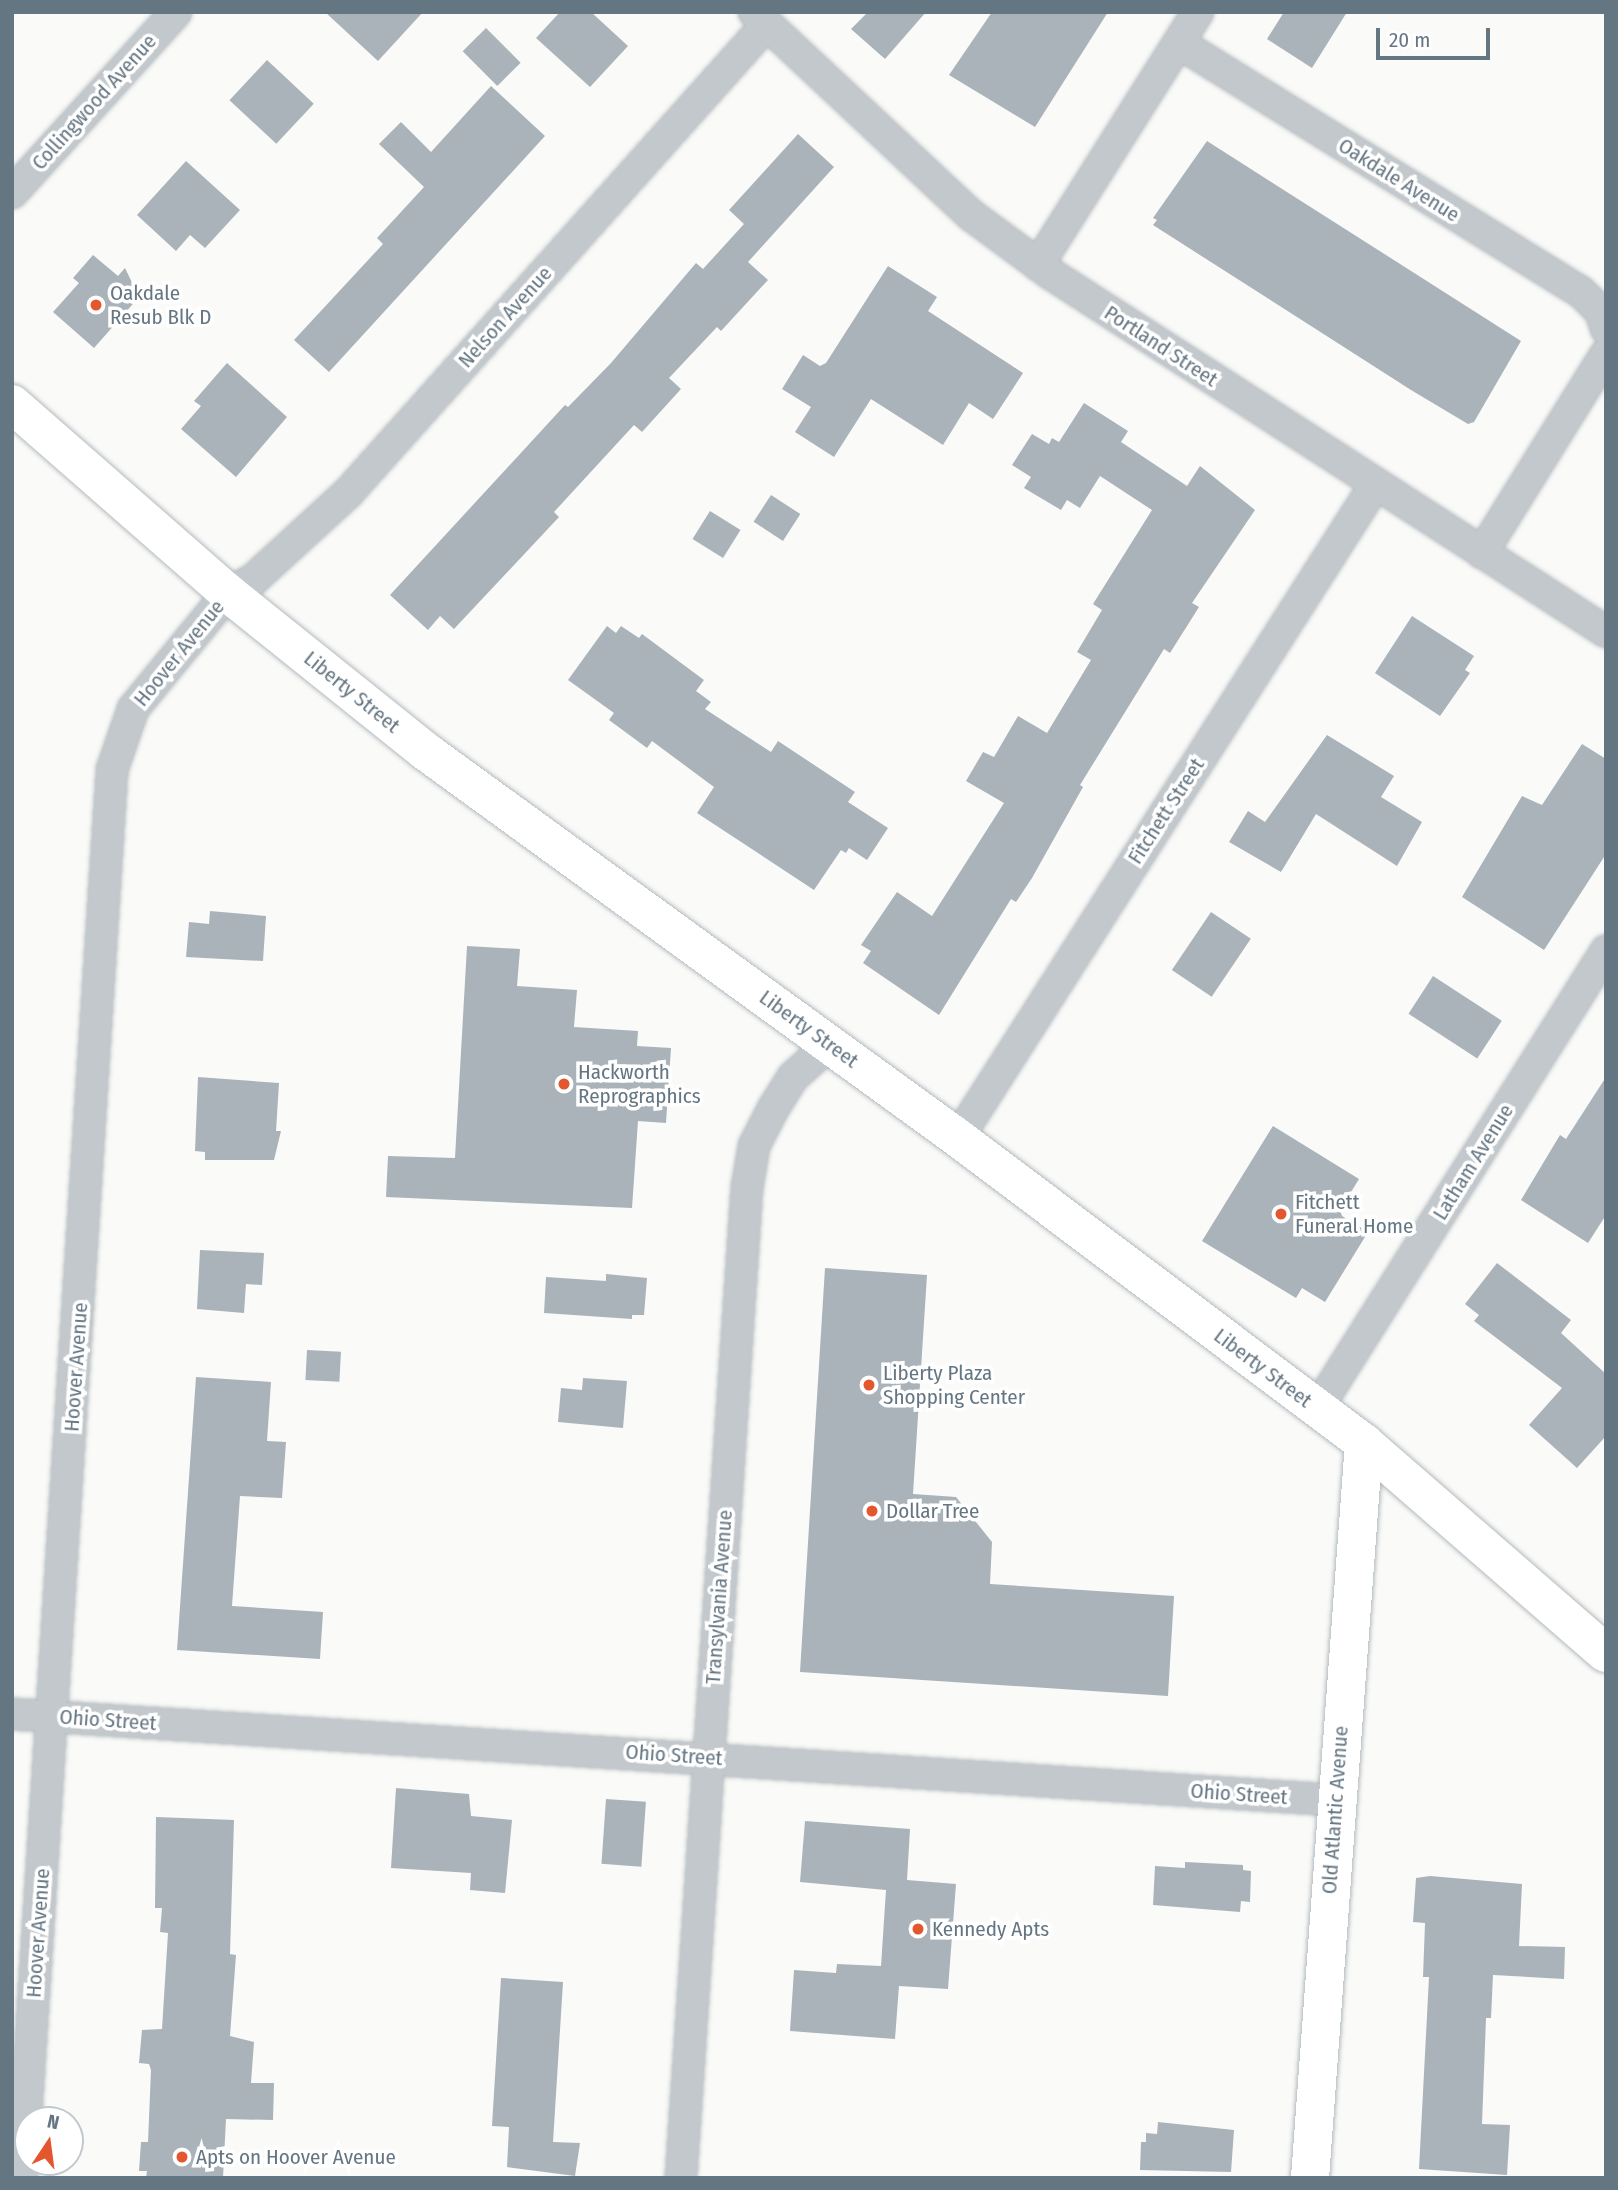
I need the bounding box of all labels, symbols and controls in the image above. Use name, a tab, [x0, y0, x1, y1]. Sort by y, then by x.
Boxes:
scale bar	[1380, 14, 1494, 58]
text: 20 m	[1389, 27, 1430, 53]
street label: Collingwood Avenue	[27, 29, 161, 175]
street label: Oakdale Avenue	[1334, 133, 1464, 227]
street label: Nelson Avenue	[453, 261, 557, 373]
place label: Oakdale Resub Blk D	[110, 280, 212, 330]
marker: Oakdale Resub Blk D	[88, 297, 104, 313]
street label: Portland Street	[1100, 300, 1222, 392]
street label: Hoover Avenue	[128, 595, 230, 711]
street label: Liberty Street	[299, 646, 405, 738]
street label: Fitchett Street	[1122, 753, 1210, 869]
street label: Liberty Street	[755, 985, 863, 1073]
place label: Hackworth Reprographics	[578, 1059, 701, 1109]
marker: Hackworth Reprographics	[556, 1076, 572, 1092]
street label: Latham Avenue	[1427, 1099, 1519, 1225]
place label: Fitchett Funeral Home	[1295, 1189, 1413, 1239]
marker: Fitchett Funeral Home	[1273, 1206, 1289, 1222]
street label: Hoover Avenue	[59, 1301, 93, 1433]
street label: Liberty Street	[1209, 1323, 1317, 1413]
place label: Liberty Plaza Shopping Center	[883, 1360, 1025, 1410]
marker: Liberty Plaza Shopping Center	[861, 1377, 877, 1393]
place label: Dollar Tree	[886, 1498, 979, 1524]
marker: Dollar Tree	[864, 1503, 880, 1519]
street label: Transylvania Avenue	[700, 1509, 738, 1685]
street label: Ohio Street	[59, 1704, 157, 1736]
street label: Old Atlantic Avenue	[1317, 1725, 1353, 1895]
street label: Ohio Street	[625, 1739, 723, 1771]
street label: Ohio Street	[1190, 1778, 1288, 1810]
street label: Hoover Avenue	[21, 1867, 55, 1999]
place label: Kennedy Apts	[932, 1916, 1049, 1942]
marker: Kennedy Apts	[910, 1921, 926, 1937]
north arrow	[14, 2106, 84, 2176]
text: N	[45, 2110, 62, 2134]
place label: Apts on Hoover Avenue	[196, 2144, 396, 2170]
marker: Apts on Hoover Avenue	[174, 2149, 190, 2165]

